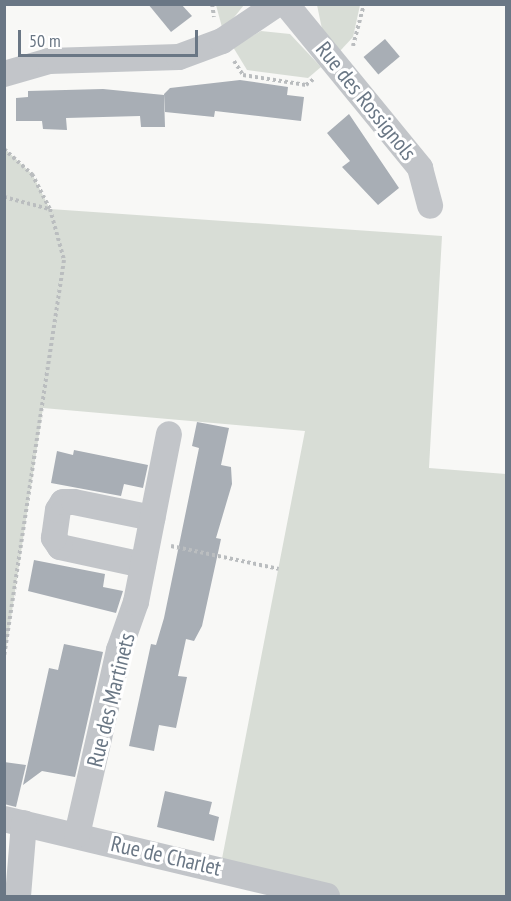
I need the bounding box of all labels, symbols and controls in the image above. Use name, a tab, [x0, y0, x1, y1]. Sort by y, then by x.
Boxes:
scale bar	[21, 18, 201, 56]
text: 50 m	[29, 29, 61, 52]
street label: Rue des Rossignols	[310, 36, 422, 166]
street label: Rue des Martinets	[82, 630, 140, 770]
street label: Rue de Charlet	[108, 831, 224, 881]

